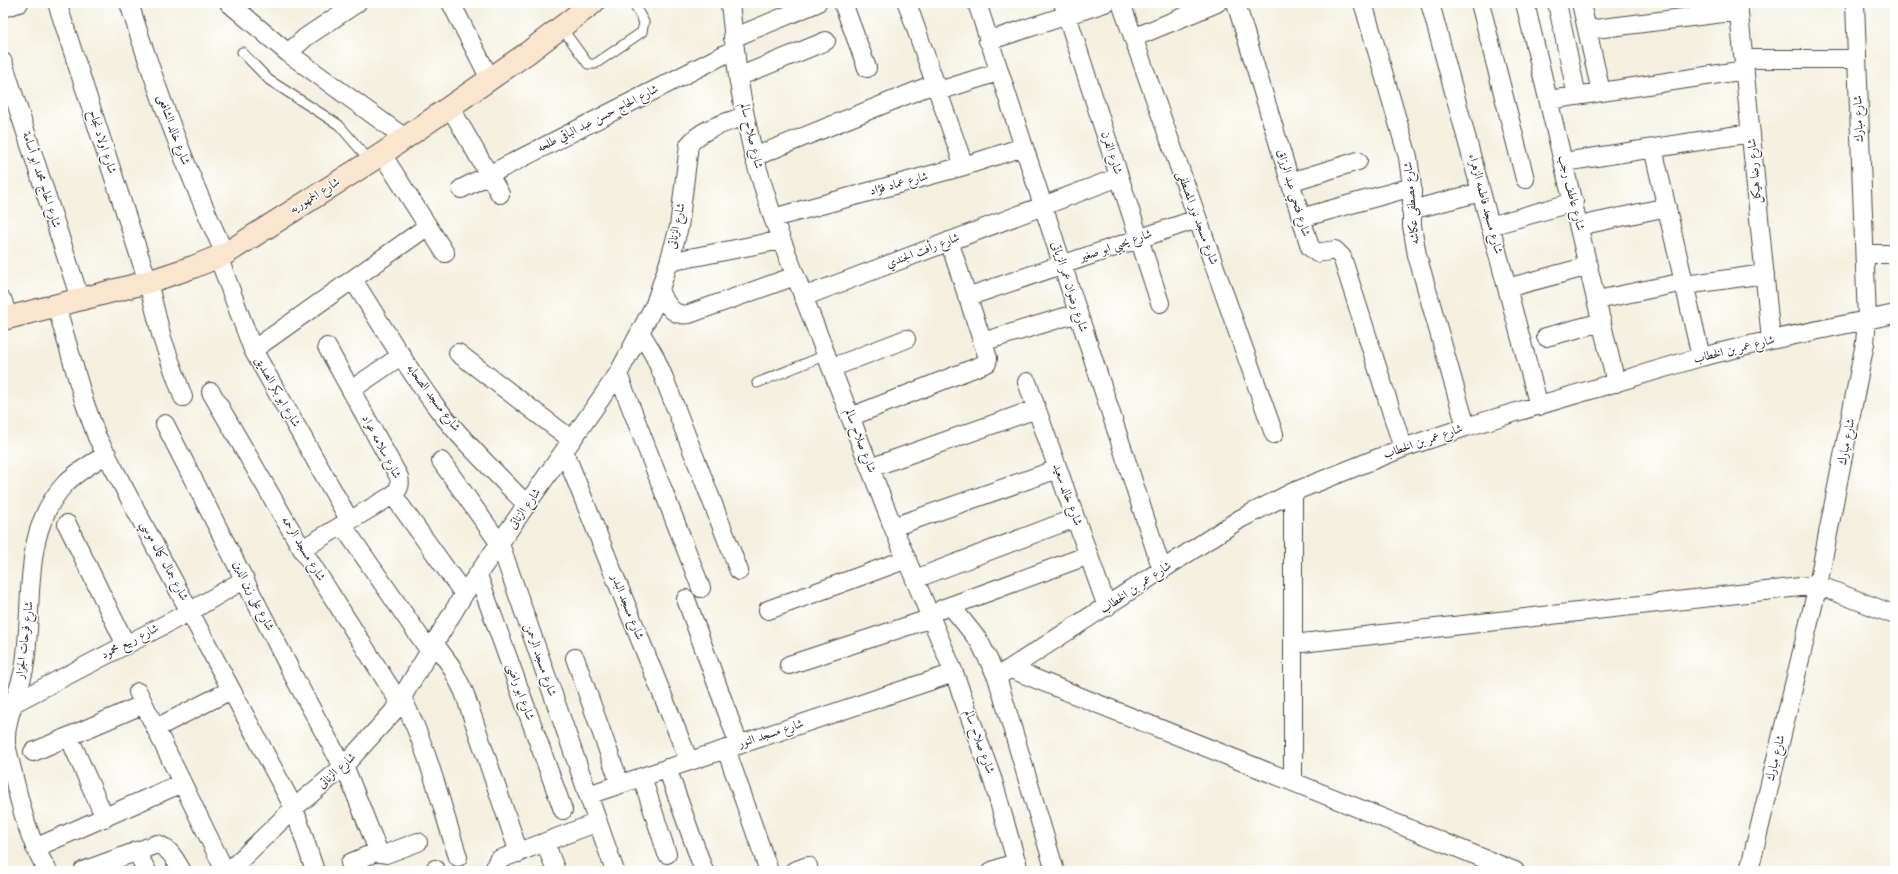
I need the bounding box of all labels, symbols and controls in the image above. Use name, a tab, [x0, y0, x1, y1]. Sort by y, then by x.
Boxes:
street label: شارع الحاج حسن عبد الباقي طلحه	[535, 82, 662, 158]
street label: شارع خالد الشافعى	[151, 93, 191, 168]
street label: شارع مبارك	[1851, 95, 1870, 143]
street label: شارع صلاح سالم	[734, 102, 765, 171]
street label: شارع اولاد نجاح	[82, 108, 119, 177]
street label: شارع الحاج محمد ابو أسامة	[16, 130, 65, 231]
street label: شارع الفرن	[1095, 130, 1124, 177]
street label: شارع رضا هيكل	[1745, 137, 1768, 204]
street label: شارع فتحي عبد الرزاق	[1269, 148, 1312, 240]
street label: شارع مسجد فاطمه الزهراء	[1462, 153, 1504, 257]
street label: شارع عاطف رجب	[1552, 154, 1586, 233]
street label: شارع مصطفى عكاشه	[1401, 161, 1426, 245]
street label: شارع عماد فؤاد	[869, 170, 931, 201]
street label: شارع مسجد نور المصطفى	[1171, 170, 1220, 268]
street label: شارع الجمهوريه	[288, 176, 344, 219]
street label: شارع الزناتى	[666, 202, 692, 251]
street label: شارع يحيي ابو صغير	[1076, 228, 1156, 269]
street label: شارع رأفت الجندي	[884, 229, 963, 274]
street label: شارع رضوان عمر الزياتى	[1045, 240, 1089, 335]
street label: شارع عمر بن الخطاب	[1692, 334, 1777, 370]
street label: شارع ابو بكر الصديق	[249, 354, 303, 431]
street label: شارع مسجد الصحابه	[401, 362, 462, 436]
street label: شارع صلاح سالم	[839, 407, 879, 476]
street label: شارع سلامه عواد	[356, 413, 403, 483]
street label: شارع مبارك	[1836, 417, 1861, 467]
street label: شارع عمر بن الخطاب	[1382, 423, 1466, 465]
street label: شارع خالد سعيد	[1047, 462, 1084, 529]
street label: شارع الزناتى	[507, 486, 547, 534]
street label: شارع مسجد الرحمه	[276, 515, 327, 586]
street label: شارع جمال كمال موسي	[134, 518, 192, 605]
street label: شارع على زين الدين	[227, 559, 276, 635]
street label: شارع عمر بن الخطاب	[1098, 560, 1176, 620]
street label: شارع مسجد البدر	[604, 572, 646, 643]
street label: شارع فرحات الجزار	[14, 600, 40, 681]
street label: شارع ربيع محمود	[99, 622, 163, 665]
street label: شارع مسجد الرحمن	[518, 622, 558, 699]
street label: شارع ابو راضى	[500, 662, 536, 723]
street label: شارع صلاح سالم	[958, 708, 997, 777]
street label: شارع مسجد النور	[736, 718, 806, 754]
street label: شارع مبارك	[1763, 733, 1791, 783]
street label: شارع الزناتى	[316, 751, 361, 794]

